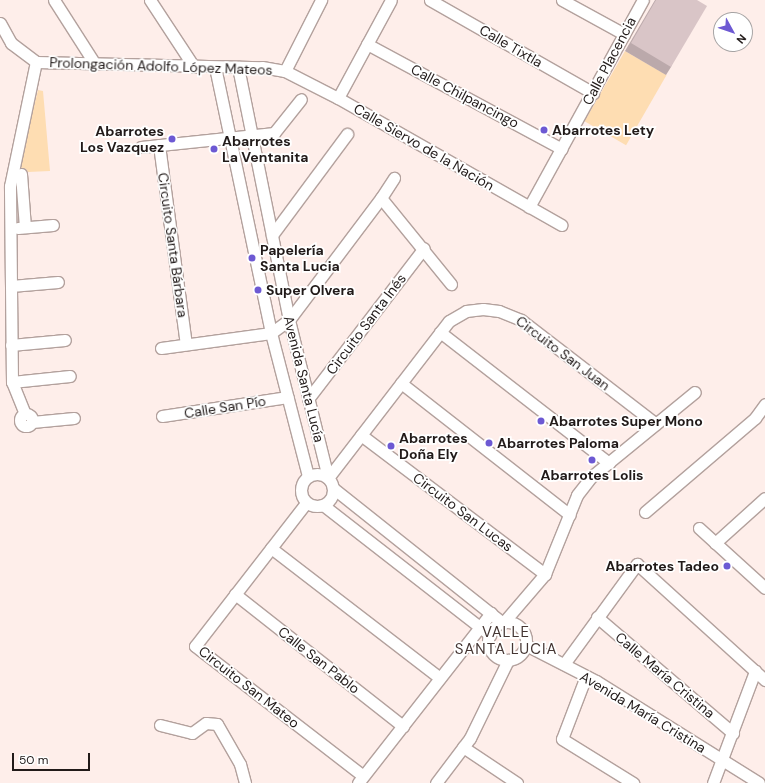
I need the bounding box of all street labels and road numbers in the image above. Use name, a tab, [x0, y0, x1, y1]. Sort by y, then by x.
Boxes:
street label: Calle Placencia	[579, 14, 639, 108]
street label: Calle Tixtla	[477, 21, 545, 71]
street label: Prolongación Adolfo López Mateos	[49, 54, 273, 78]
street label: Calle Chilpancingo	[408, 60, 522, 132]
street label: Calle Siervo de la Nación	[351, 100, 497, 194]
street label: Circuito Santa Bárbara	[155, 172, 191, 318]
street label: Circuito Santa Inés	[323, 270, 409, 378]
street label: Circuito San Juan	[513, 312, 613, 394]
street label: Avenida Santa Lucía	[280, 314, 328, 444]
street label: Calle San Pío	[183, 392, 267, 422]
street label: Circuito San Lucas	[410, 469, 516, 555]
street label: Calle San Pablo	[275, 623, 363, 697]
street label: Calle María Cristina	[612, 629, 718, 721]
street label: Circuito San Mateo	[195, 642, 303, 732]
street label: Avenida María Cristina	[577, 668, 709, 756]

